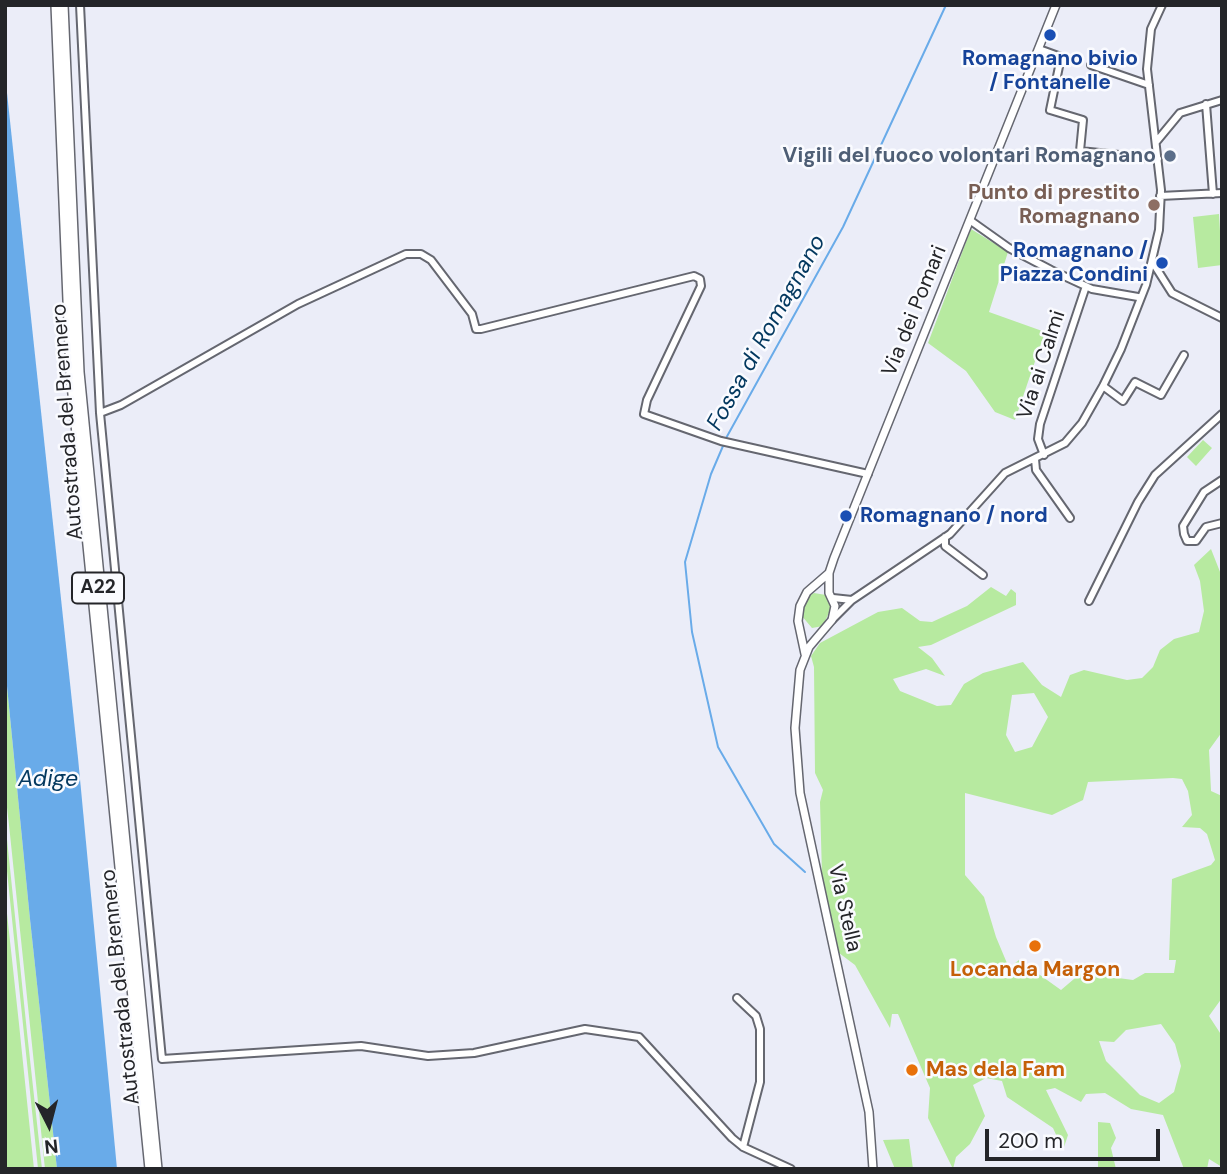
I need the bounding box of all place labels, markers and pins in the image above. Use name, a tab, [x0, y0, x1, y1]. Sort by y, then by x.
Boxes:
marker: Romagnano bivio / Fontanelle	[1042, 27, 1058, 43]
place label: Romagnano bivio / Fontanelle	[962, 46, 1138, 96]
place label: Vigili del fuoco volontari Romagnano	[783, 143, 1156, 169]
marker: Vigili del fuoco volontari Romagnano	[1162, 148, 1178, 164]
place label: Punto di prestito Romagnano	[968, 180, 1140, 230]
marker: Punto di prestito Romagnano	[1146, 197, 1162, 213]
place label: Romagnano / Piazza Condini	[1000, 238, 1148, 288]
marker: Romagnano / Piazza Condini	[1154, 255, 1170, 271]
place label: Romagnano / nord	[860, 503, 1048, 529]
marker: Romagnano / nord	[838, 508, 854, 524]
marker: Locanda Margon	[1027, 938, 1043, 954]
place label: Locanda Margon	[950, 957, 1120, 983]
place label: Mas dela Fam	[926, 1057, 1065, 1083]
marker: Mas dela Fam	[904, 1062, 920, 1078]

